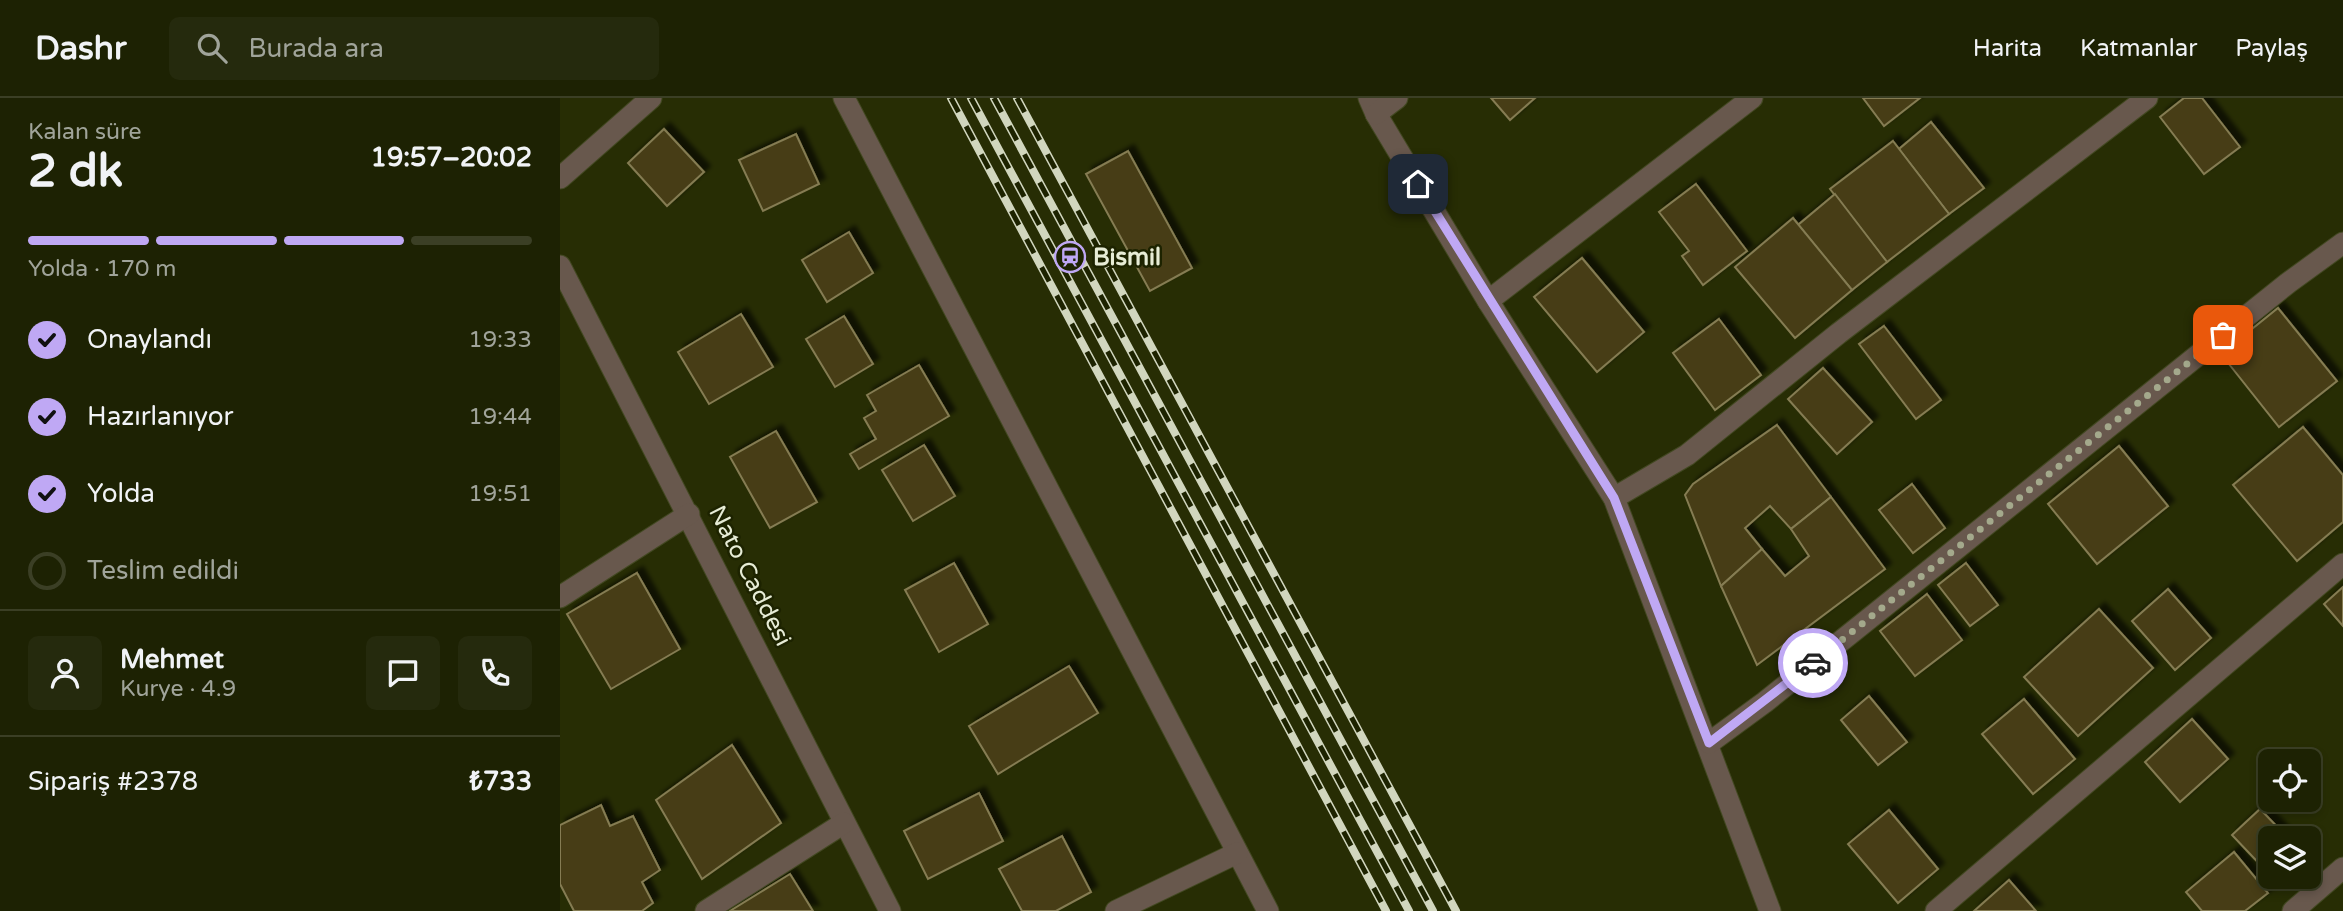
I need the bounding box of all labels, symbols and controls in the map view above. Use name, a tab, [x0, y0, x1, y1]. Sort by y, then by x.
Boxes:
search box	[169, 17, 659, 80]
text: Dashr	[35, 29, 127, 68]
icon: search	[193, 29, 231, 67]
text: Burada ara	[249, 33, 384, 64]
text: Harita	[1973, 34, 2042, 63]
text: Katmanlar	[2080, 34, 2197, 63]
text: Paylaş	[2235, 34, 2308, 63]
text: Kalan süre	[28, 118, 142, 146]
text: 19:57–20:02	[371, 142, 532, 173]
text: 2 dk	[28, 144, 123, 199]
pin	[1388, 154, 1448, 214]
icon: home	[1399, 165, 1437, 203]
station icon: Bismil	[1053, 240, 1087, 274]
place label: Bismil	[1093, 243, 1161, 272]
text: Yolda · 170 m	[28, 255, 177, 283]
pin	[2193, 305, 2253, 365]
icon: bag	[2204, 316, 2242, 354]
icon: check	[28, 321, 66, 359]
text: Onaylandı	[87, 324, 212, 355]
text: 19:33	[468, 326, 532, 354]
icon: check	[28, 398, 66, 436]
text: Hazırlanıyor	[87, 401, 234, 432]
text: 19:44	[468, 403, 532, 431]
icon: check	[28, 475, 66, 513]
text: Yolda	[87, 478, 155, 509]
text: 19:51	[468, 480, 532, 508]
street label: Nato Caddesi	[702, 501, 798, 651]
text: Teslim edildi	[87, 555, 239, 586]
courier	[1778, 628, 1848, 698]
button: person	[28, 636, 102, 710]
button: chat	[366, 636, 440, 710]
button: phone	[458, 636, 532, 710]
text: Mehmet	[120, 644, 224, 675]
icon: car	[1794, 644, 1832, 682]
text: Kurye · 4.9	[120, 675, 236, 703]
map controls	[2258, 749, 2321, 889]
button: locate	[2258, 749, 2321, 812]
text: Sipariş #2378	[28, 766, 198, 797]
text: ₺733	[469, 766, 532, 797]
button: layers	[2258, 826, 2321, 889]

